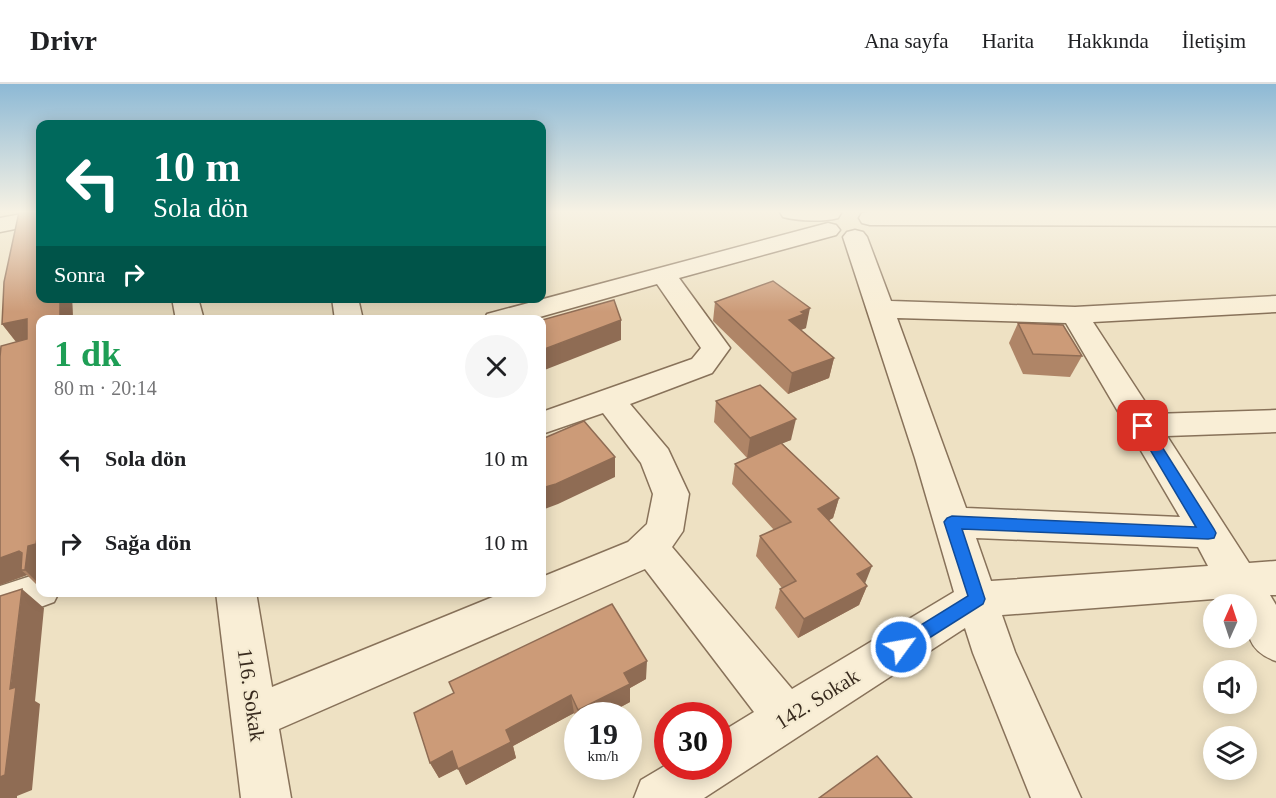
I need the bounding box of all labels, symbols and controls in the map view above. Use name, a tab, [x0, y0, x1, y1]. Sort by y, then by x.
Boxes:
text: Drivr	[30, 25, 97, 56]
text: Ana sayfa	[864, 29, 949, 53]
text: Harita	[982, 29, 1034, 53]
text: Hakkında	[1067, 29, 1149, 53]
text: İletişim	[1182, 29, 1246, 53]
icon: left	[54, 144, 132, 222]
text: 10 m	[153, 144, 241, 190]
text: Sola dön	[153, 193, 248, 223]
icon: right	[117, 258, 150, 291]
text: Sonra	[54, 262, 105, 287]
text: 1 dk	[54, 334, 121, 374]
button: close	[465, 335, 528, 398]
text: 80 m · 20:14	[54, 377, 157, 399]
pin	[1117, 400, 1168, 451]
icon: arrive	[1126, 409, 1159, 442]
icon: left	[54, 443, 87, 476]
text: Sola dön	[105, 446, 186, 471]
text: 10 m	[483, 446, 528, 471]
icon: right	[54, 527, 87, 560]
text: Sağa dön	[105, 530, 191, 555]
text: 10 m	[483, 530, 528, 555]
north arrow	[1203, 594, 1257, 648]
map controls	[1203, 594, 1257, 780]
position arrow	[869, 615, 933, 679]
street label: 116. Sokak	[233, 647, 269, 744]
button: sound	[1203, 660, 1257, 714]
street label: 142. Sokak	[771, 664, 864, 734]
speed limit sign: 30	[654, 702, 732, 780]
text: 19	[588, 717, 618, 750]
button: layers	[1203, 726, 1257, 780]
text: km/h	[588, 748, 618, 764]

